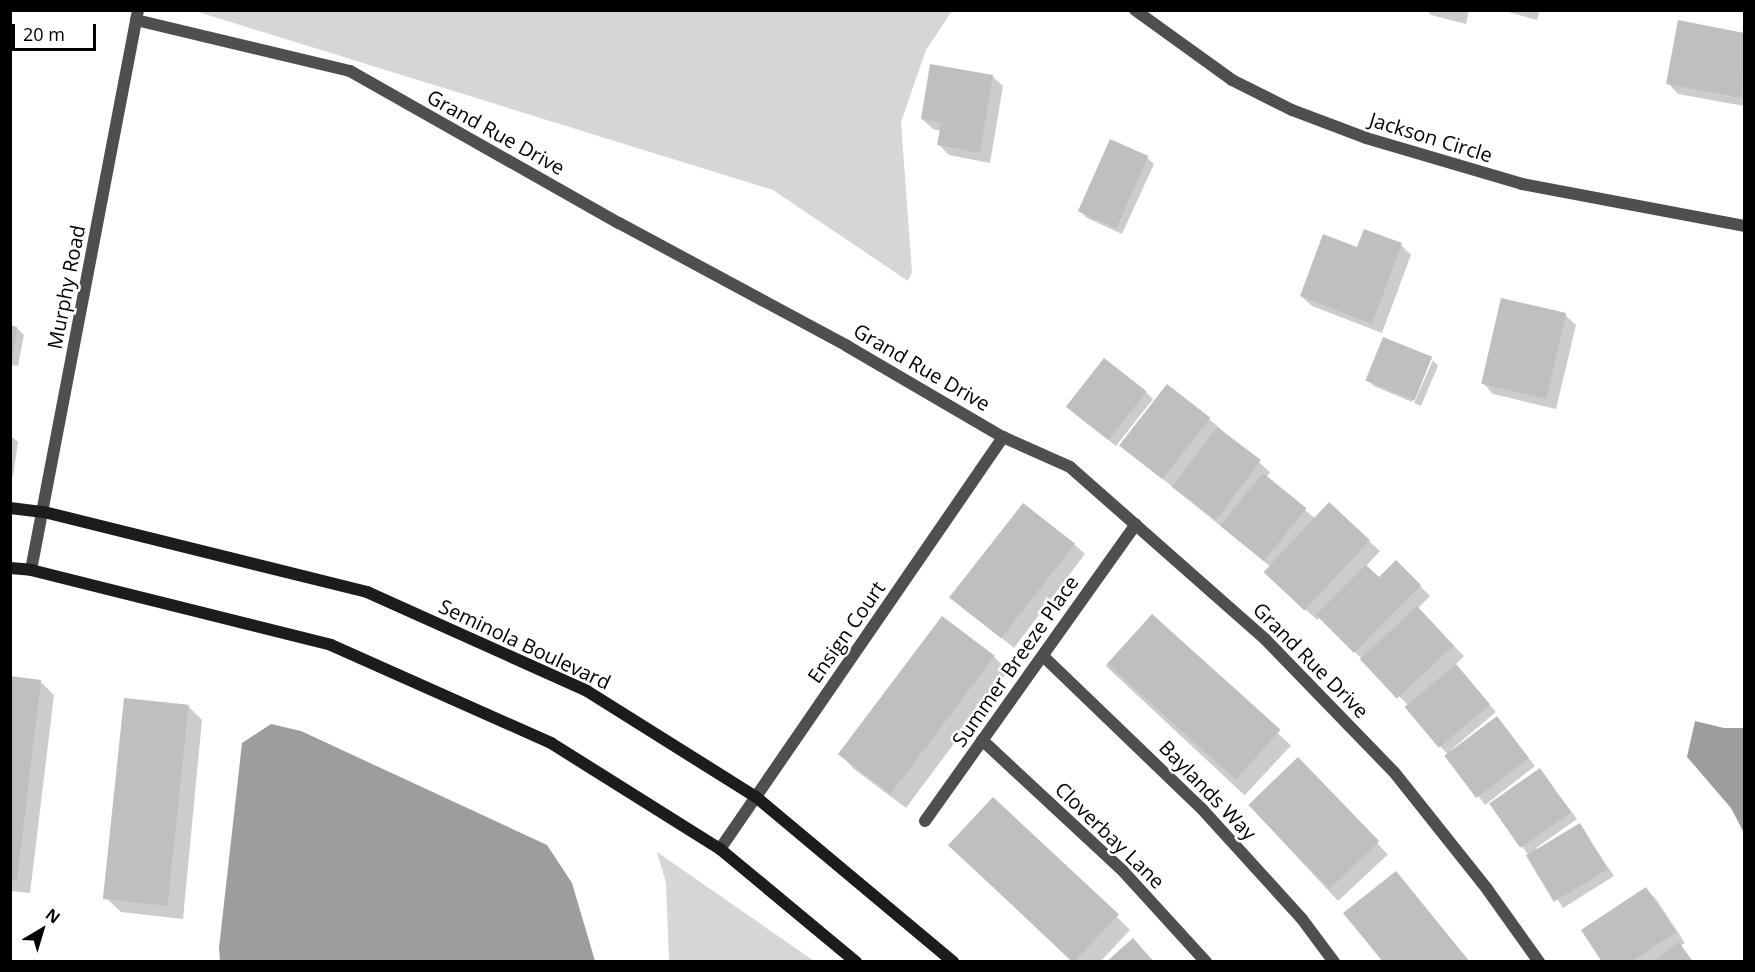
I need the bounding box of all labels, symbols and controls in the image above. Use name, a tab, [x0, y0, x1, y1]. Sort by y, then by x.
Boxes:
scale bar	[15, 12, 99, 50]
text: 20 m	[23, 22, 65, 46]
street label: Grand Rue Drive	[423, 84, 569, 180]
street label: Jackson Circle	[1367, 107, 1495, 167]
street label: Murphy Road	[42, 223, 90, 351]
street label: Grand Rue Drive	[850, 318, 994, 416]
street label: Summer Breeze Place	[947, 571, 1083, 751]
street label: Ensign Court	[802, 577, 890, 687]
street label: Seminola Boulevard	[435, 594, 615, 694]
street label: Grand Rue Drive	[1248, 597, 1374, 723]
street label: Baylands Way	[1155, 735, 1261, 845]
street label: Cloverbay Lane	[1050, 777, 1170, 893]
north arrow	[12, 900, 72, 960]
text: N	[41, 903, 65, 928]

